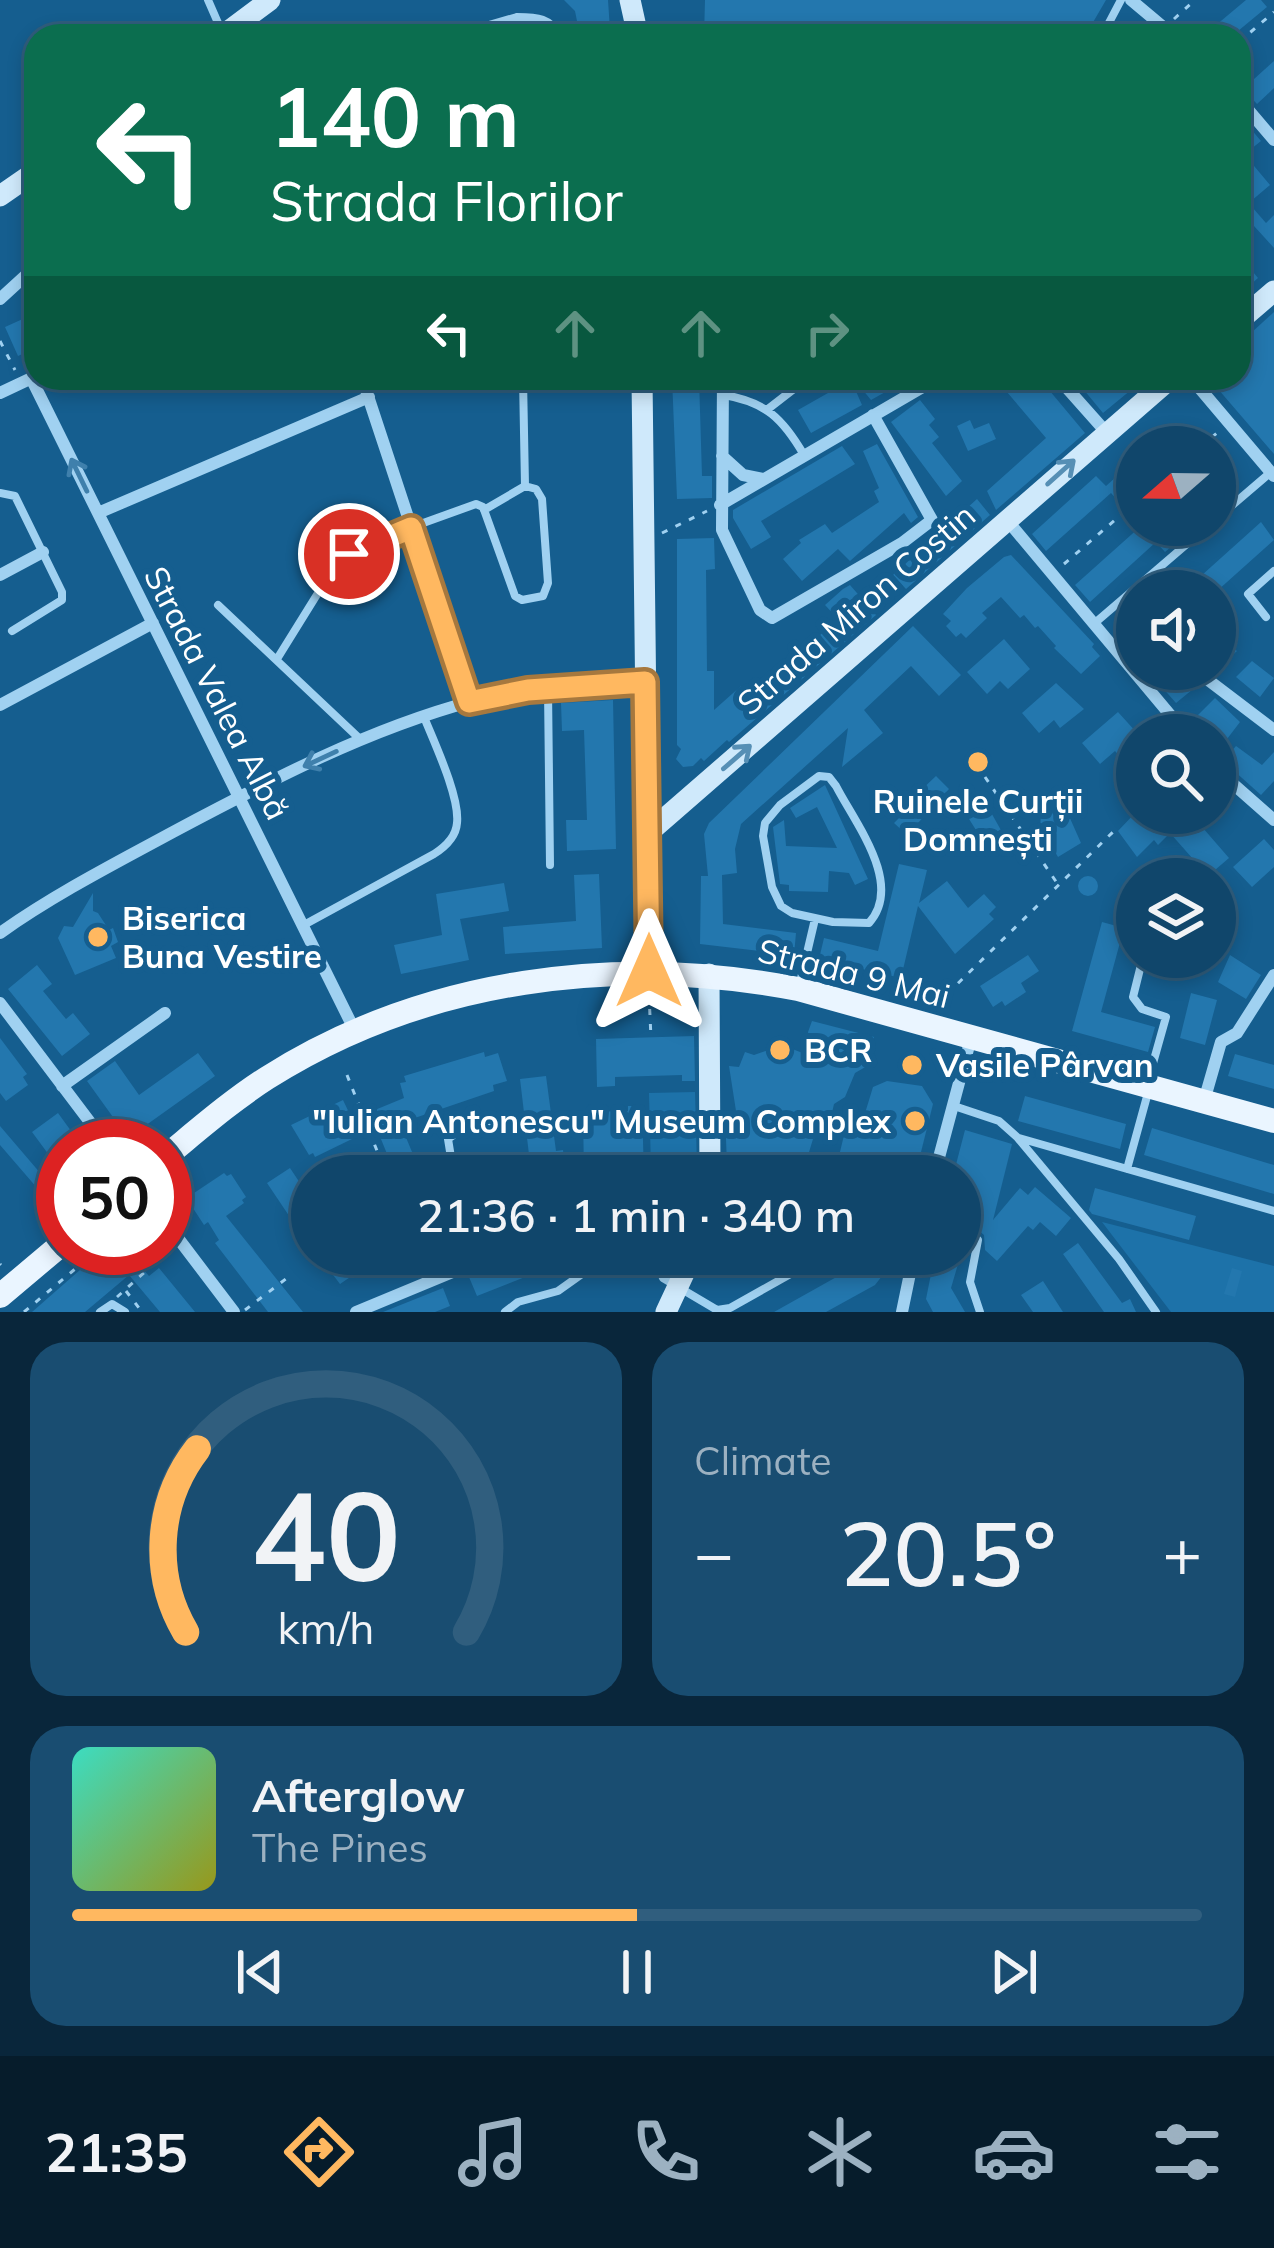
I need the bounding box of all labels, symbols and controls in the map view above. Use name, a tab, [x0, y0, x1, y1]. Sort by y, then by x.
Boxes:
text: 140 m	[270, 63, 520, 168]
icon: left	[72, 72, 228, 228]
text: Strada Florilor	[270, 167, 623, 235]
icon: left	[416, 300, 482, 366]
icon: ahead	[542, 300, 608, 366]
icon: ahead	[668, 300, 734, 366]
icon: right	[794, 300, 860, 366]
north arrow	[1116, 426, 1236, 546]
map controls	[1116, 426, 1236, 978]
one-way arrow	[67, 458, 89, 494]
one-way arrow	[1045, 459, 1076, 486]
street label: Strada Miron Costin	[728, 494, 983, 723]
pin	[298, 503, 400, 605]
icon: arrive	[316, 521, 382, 587]
street label: Strada Valea Albă	[136, 559, 299, 826]
button: sound	[1116, 570, 1236, 690]
button: search	[1116, 714, 1236, 834]
one-way arrow	[721, 744, 752, 772]
one-way arrow	[303, 749, 339, 771]
marker: Ruinele Curții Domnești	[965, 749, 991, 775]
place label: Ruinele Curții Domnești	[873, 780, 1083, 860]
button: layers	[1116, 858, 1236, 978]
place label: Biserica Buna Vestire	[122, 897, 322, 976]
position arrow	[586, 908, 712, 1034]
marker: Biserica Buna Vestire	[85, 924, 111, 950]
street label: Strada 9 Mai	[754, 929, 954, 1016]
place label: BCR	[804, 1029, 873, 1070]
marker: BCR	[767, 1037, 793, 1063]
place label: Vasile Pârvan	[935, 1044, 1154, 1085]
marker: Vasile Pârvan	[899, 1052, 925, 1078]
place label: "Iulian Antonescu" Museum Complex	[312, 1100, 892, 1141]
marker: "Iulian Antonescu" Museum Complex	[902, 1108, 928, 1134]
speed limit sign: 50	[36, 1119, 192, 1275]
text: 21:36 · 1 min · 340 m	[417, 1187, 855, 1243]
text: Climate	[694, 1436, 832, 1485]
text: 40	[251, 1456, 401, 1612]
text: 20.5°	[839, 1496, 1057, 1609]
text: −	[694, 1511, 734, 1594]
text: +	[1162, 1511, 1202, 1594]
text: km/h	[277, 1601, 375, 1655]
text: Afterglow	[252, 1767, 465, 1823]
text: The Pines	[252, 1823, 428, 1872]
icon: previous	[227, 1939, 293, 2005]
icon: pause	[604, 1939, 670, 2005]
icon: next	[981, 1939, 1047, 2005]
icon: directions	[277, 2110, 361, 2194]
icon: music	[451, 2110, 535, 2194]
icon: phone	[624, 2110, 708, 2194]
icon: climate	[798, 2110, 882, 2194]
icon: car	[972, 2110, 1056, 2194]
icon: filters	[1145, 2110, 1229, 2194]
text: 21:35	[45, 2118, 188, 2186]

